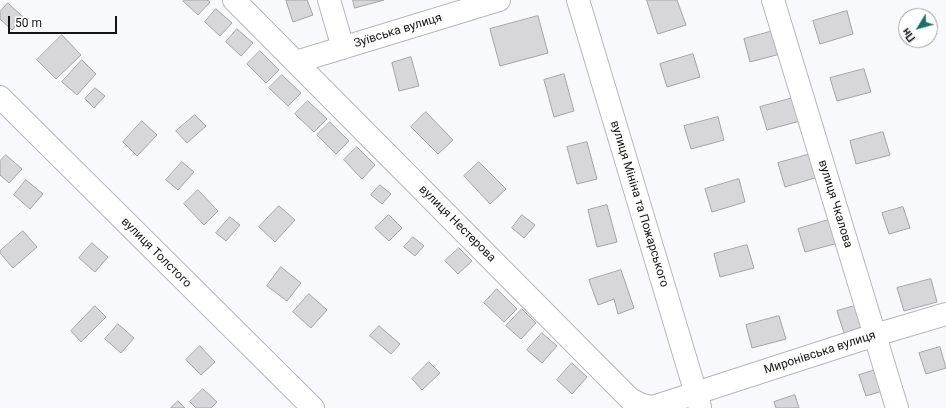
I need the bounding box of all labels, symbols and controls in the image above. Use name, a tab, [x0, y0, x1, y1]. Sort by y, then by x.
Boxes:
scale bar	[10, 8, 119, 34]
north arrow	[898, 8, 938, 48]
street label: Зуївська вулиця	[352, 11, 444, 51]
text: 50 m	[15, 16, 42, 30]
text: Пн	[899, 25, 918, 44]
street label: вулиця Мініна та Пожарського	[607, 119, 671, 289]
street label: вулиця Чкалова	[815, 158, 855, 250]
street label: вулиця Нестерова	[416, 183, 498, 265]
street label: вулиця Толстого	[118, 215, 194, 291]
street label: Миронівська вулиця	[762, 328, 878, 378]

